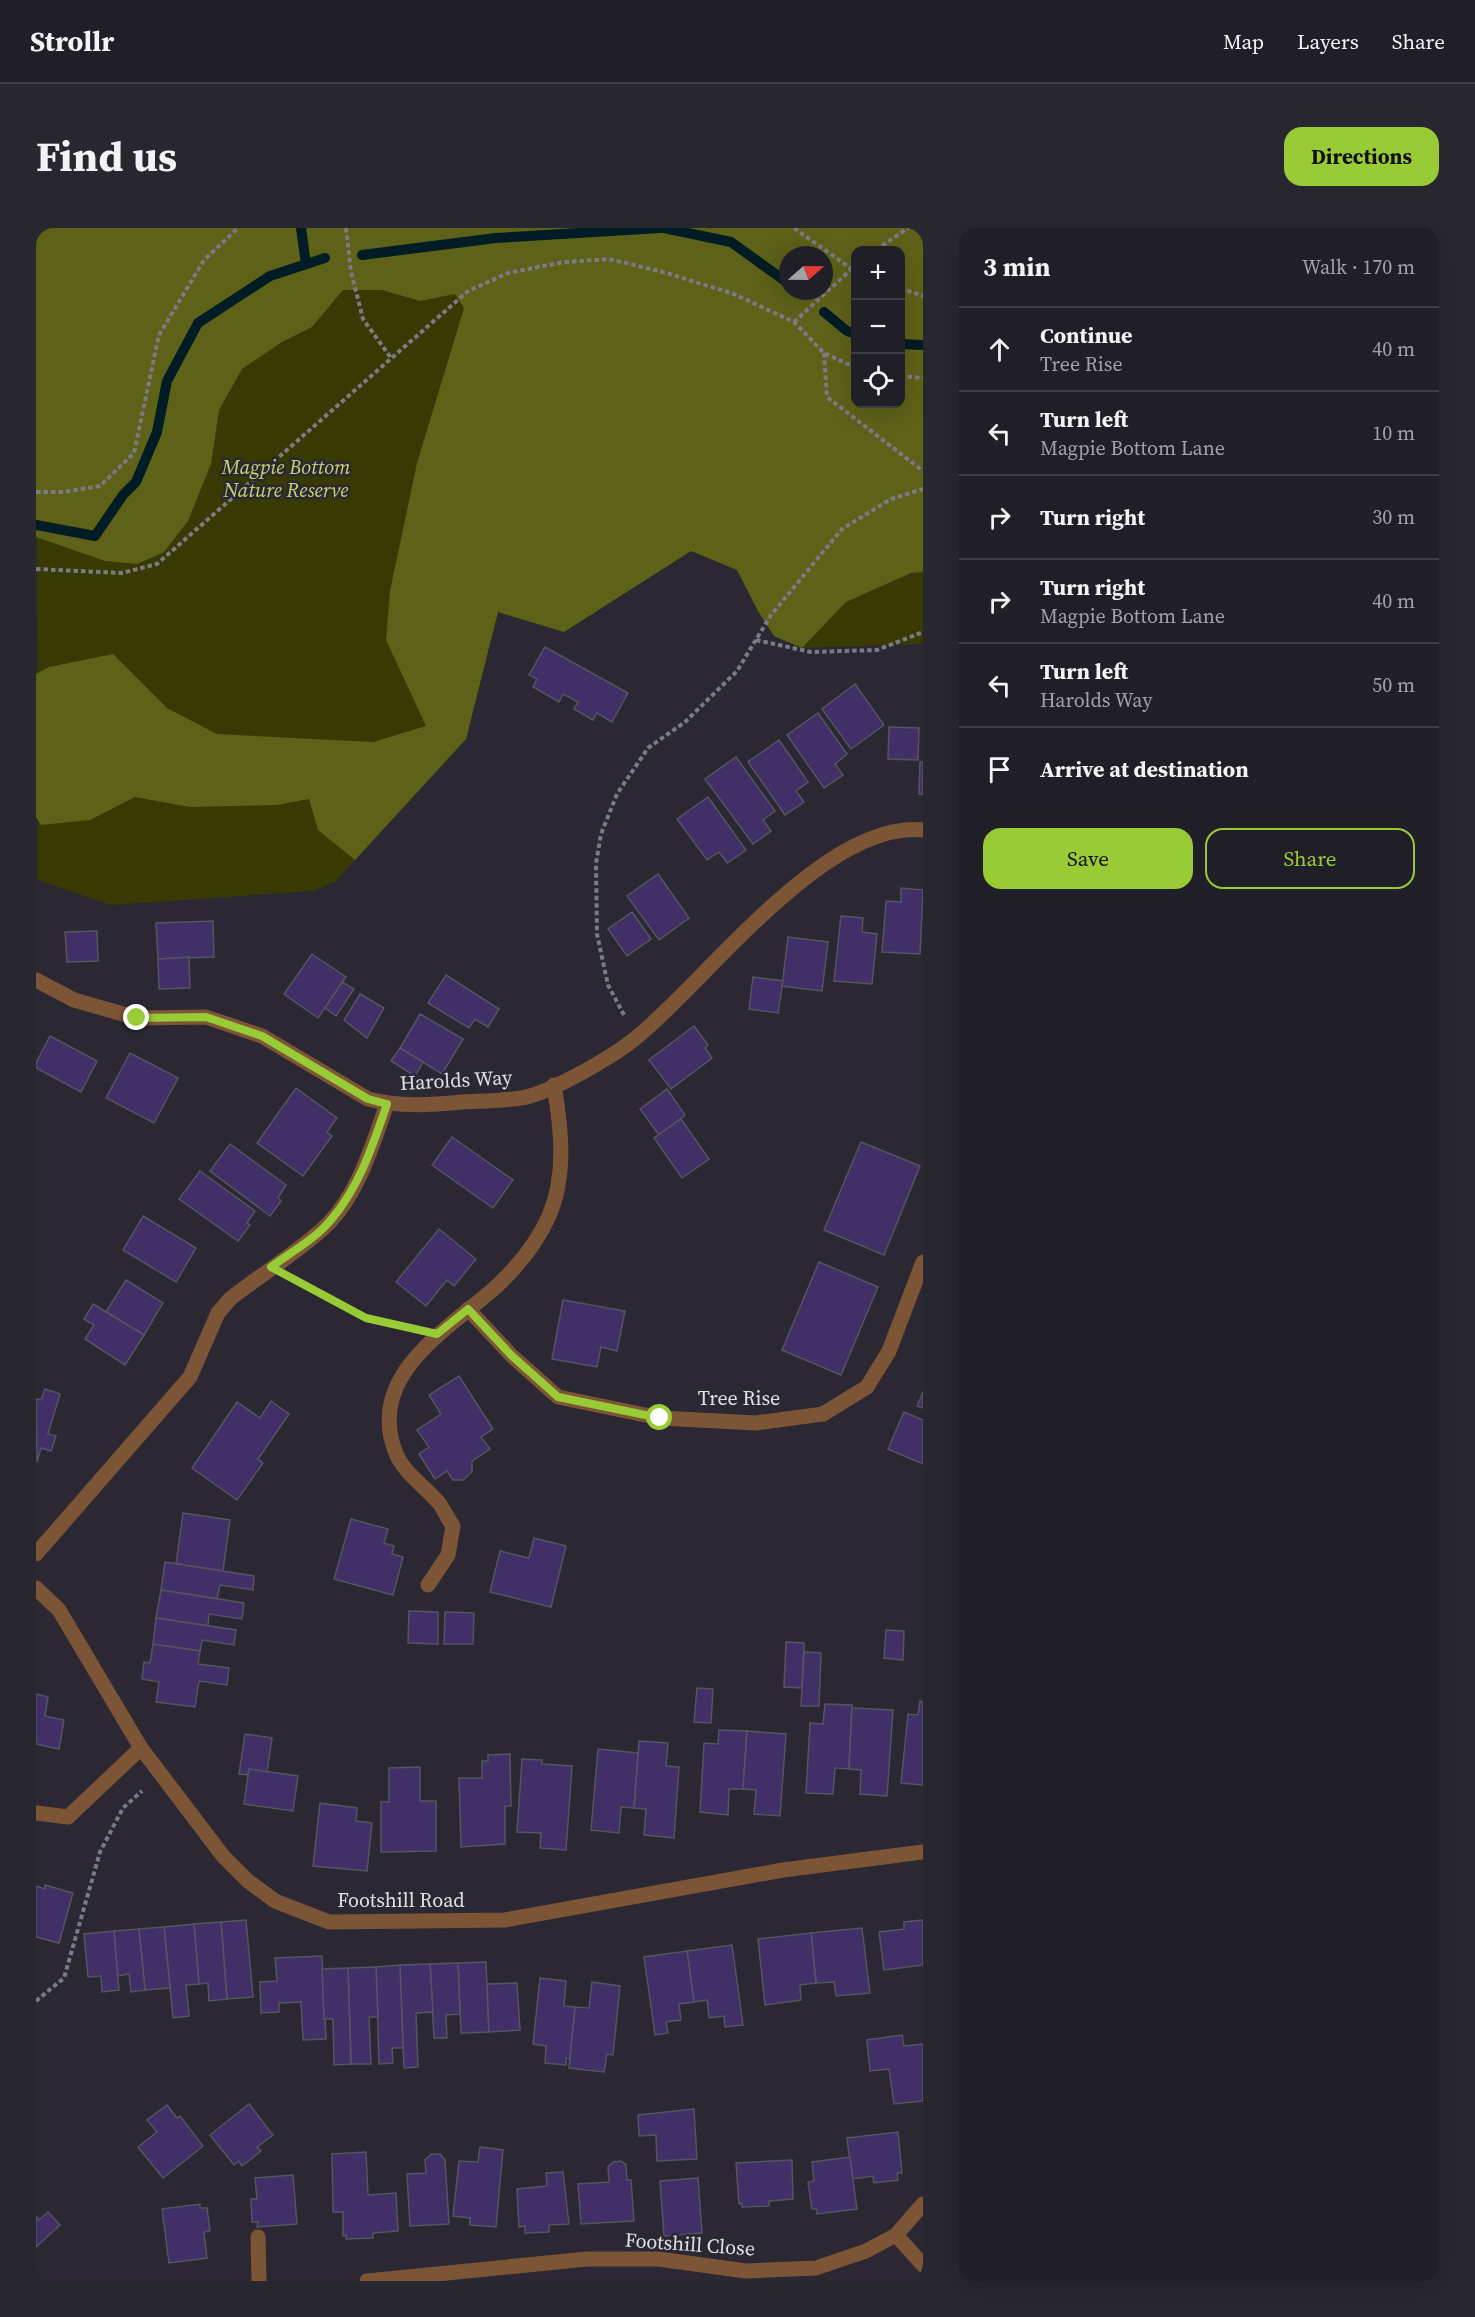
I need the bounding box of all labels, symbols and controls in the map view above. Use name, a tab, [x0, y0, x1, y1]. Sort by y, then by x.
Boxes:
text: Strollr	[30, 22, 114, 60]
text: Map	[1223, 27, 1264, 56]
text: Layers	[1297, 27, 1359, 56]
text: Share	[1392, 27, 1445, 56]
text: Find us	[36, 127, 177, 185]
button: Directions	[1284, 127, 1439, 186]
north arrow	[779, 246, 833, 300]
map controls	[851, 246, 905, 408]
button: +	[851, 246, 905, 300]
text: 3 min	[983, 249, 1050, 285]
text: Walk · 170 m	[1302, 253, 1415, 281]
button: −	[851, 300, 905, 354]
text: Continue	[1040, 320, 1133, 350]
icon: ahead	[983, 333, 1016, 366]
text: 40 m	[1372, 335, 1415, 363]
text: Tree Rise	[1040, 350, 1123, 378]
button: locate	[851, 354, 905, 408]
text: Turn left	[1040, 404, 1128, 434]
icon: left	[983, 417, 1016, 450]
text: 10 m	[1372, 419, 1415, 447]
text: Magpie Bottom Lane	[1040, 434, 1225, 462]
park label: Magpie Bottom Nature Reserve	[221, 453, 351, 504]
icon: right	[983, 501, 1016, 534]
text: Turn right	[1040, 502, 1145, 532]
text: 30 m	[1372, 503, 1415, 531]
text: Turn right	[1040, 572, 1145, 602]
icon: right	[983, 585, 1016, 618]
text: 40 m	[1372, 587, 1415, 615]
text: Magpie Bottom Lane	[1040, 602, 1225, 630]
text: Turn left	[1040, 656, 1128, 686]
icon: left	[983, 669, 1016, 702]
text: 50 m	[1372, 671, 1415, 699]
text: Harolds Way	[1040, 686, 1153, 714]
icon: arrive	[983, 753, 1016, 786]
text: Arrive at destination	[1040, 754, 1249, 784]
button: Save	[983, 828, 1193, 889]
button: Share	[1205, 828, 1415, 889]
route end	[123, 1004, 149, 1030]
street label: Harolds Way	[399, 1063, 514, 1097]
street label: Tree Rise	[698, 1384, 780, 1412]
route start	[646, 1404, 672, 1430]
street label: Footshill Road	[337, 1886, 465, 1914]
street label: Footshill Close	[624, 2225, 756, 2263]

